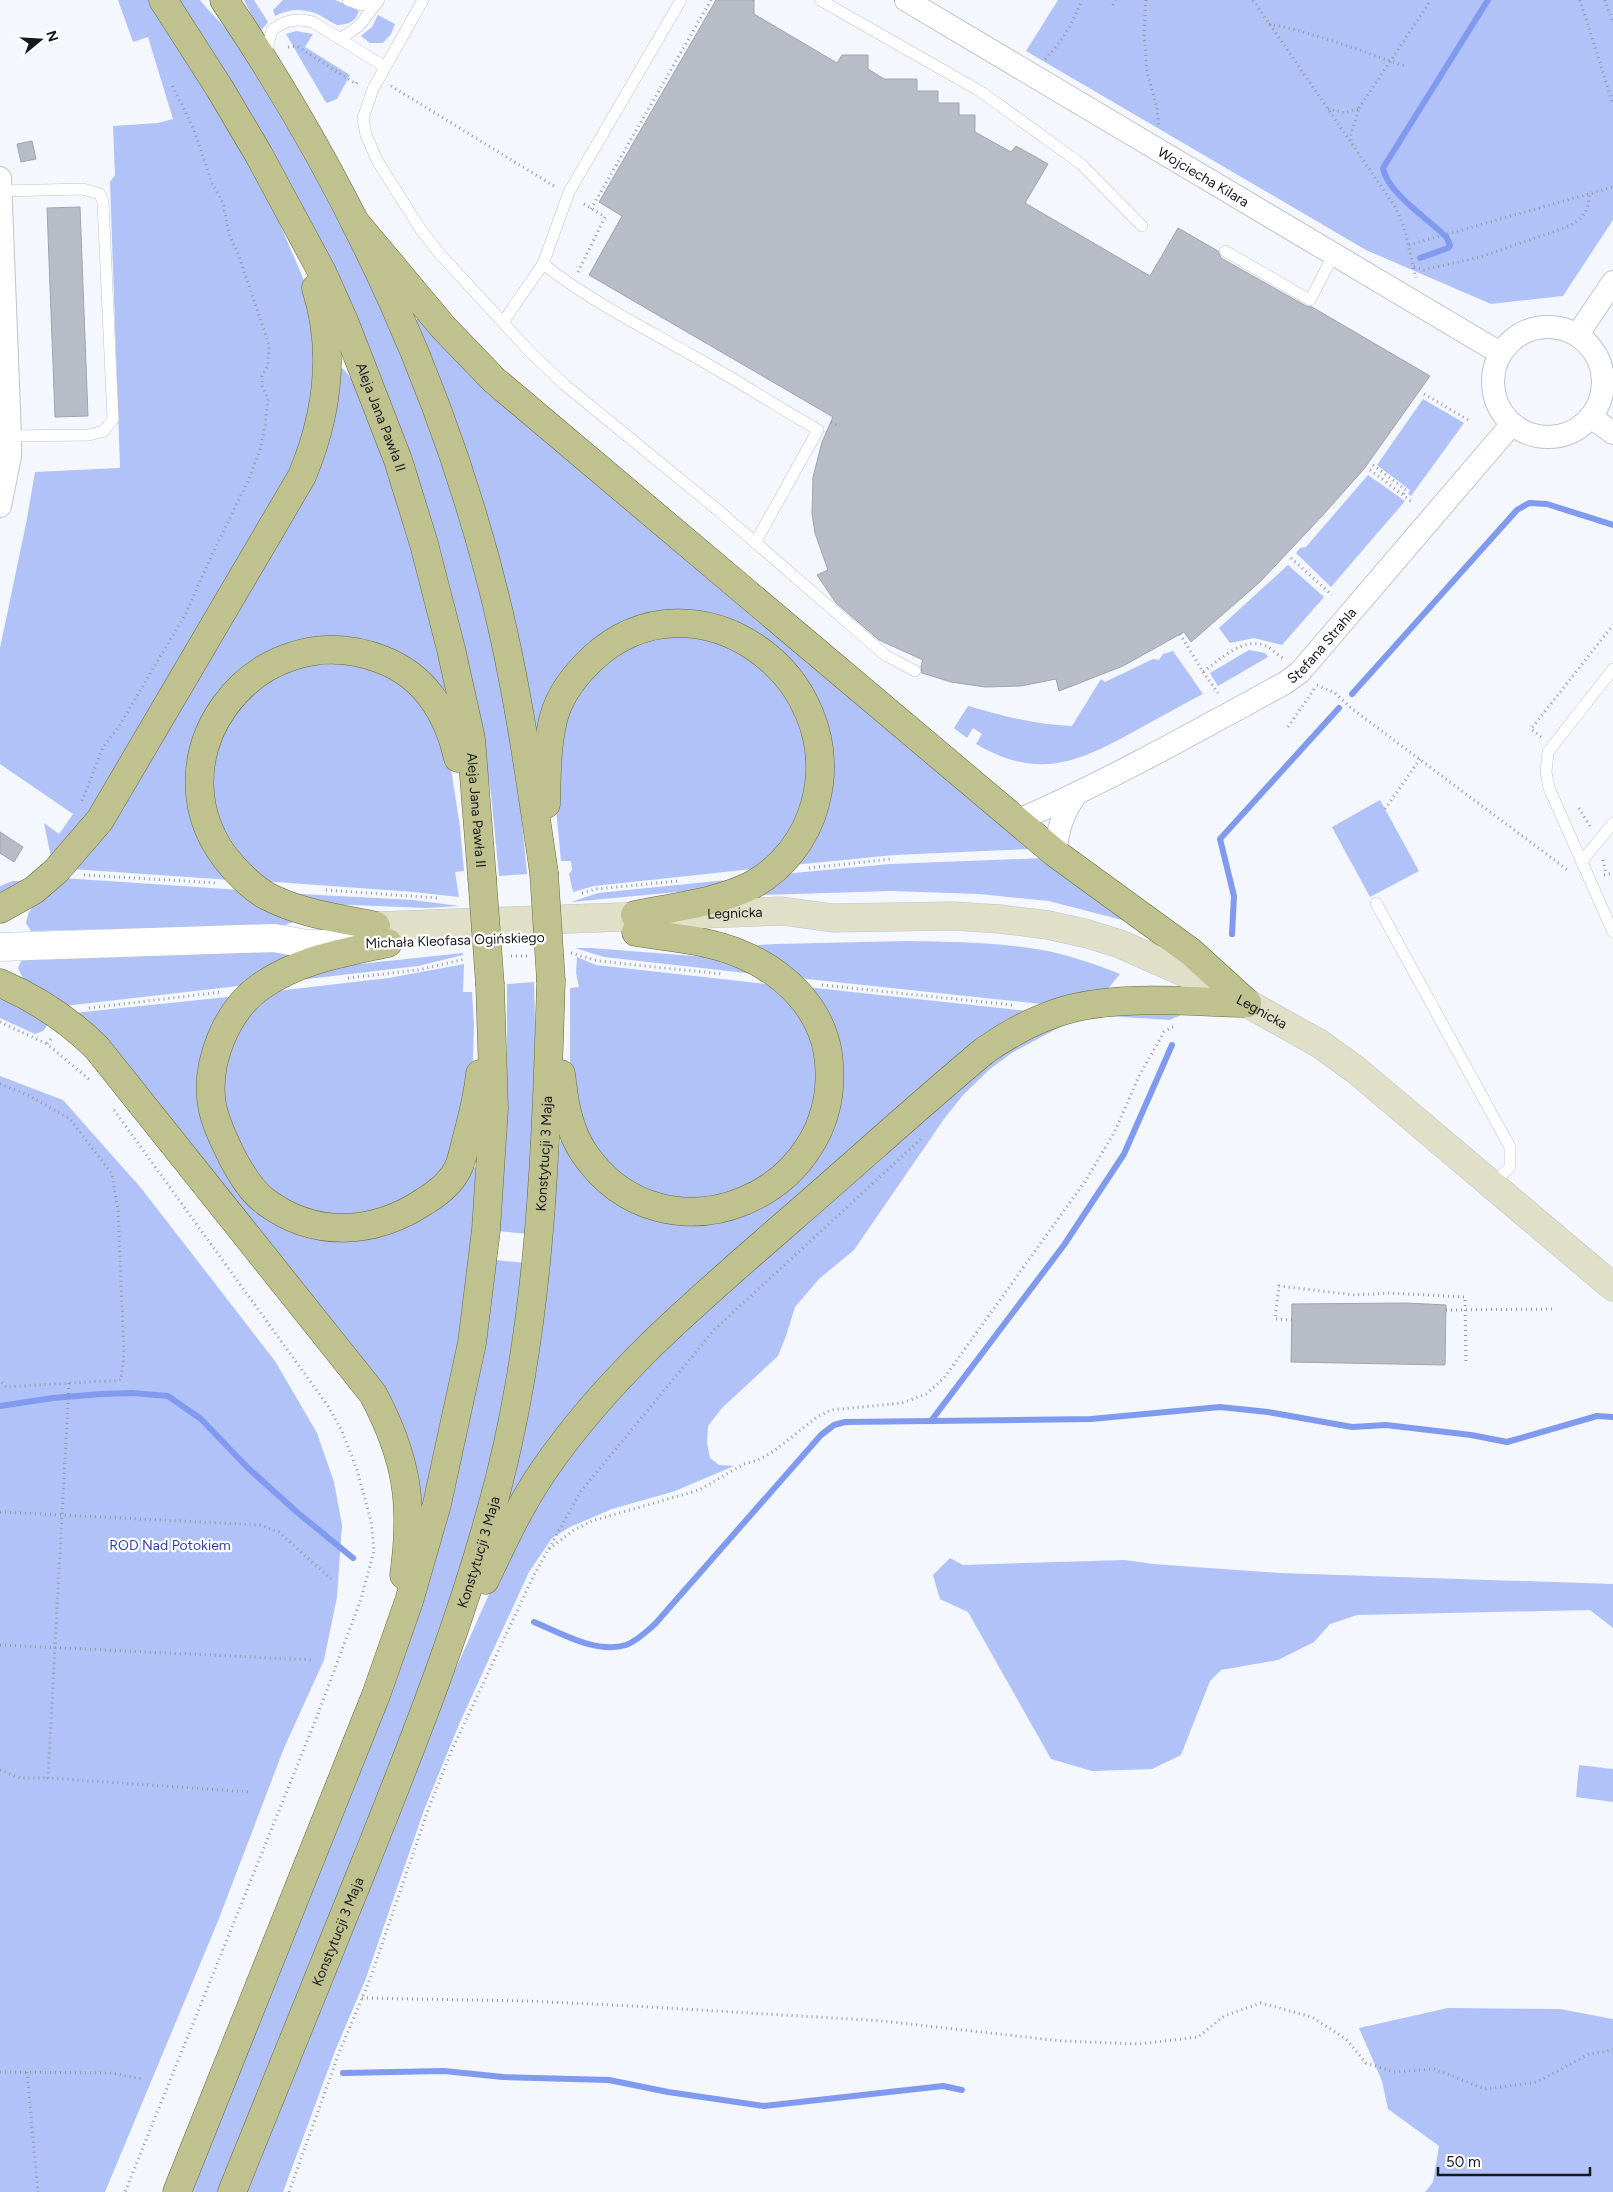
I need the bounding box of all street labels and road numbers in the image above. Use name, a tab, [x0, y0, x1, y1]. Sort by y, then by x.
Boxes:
street label: Wojciecha Kilara	[1154, 144, 1252, 211]
street label: Aleja Jana Pawła II	[352, 360, 409, 474]
street label: Stefana Strahla	[1284, 604, 1360, 687]
street label: Aleja Jana Pawła II	[463, 752, 489, 868]
street label: Legnicka	[707, 904, 763, 923]
street label: Michała Kleofasa Ogińskiego	[365, 929, 545, 952]
street label: Legnicka	[1234, 991, 1290, 1033]
street label: Konstytucji 3 Maja	[533, 1095, 556, 1212]
street label: Konstytucji 3 Maja	[454, 1495, 504, 1610]
street label: Konstytucji 3 Maja	[309, 1875, 368, 1989]

